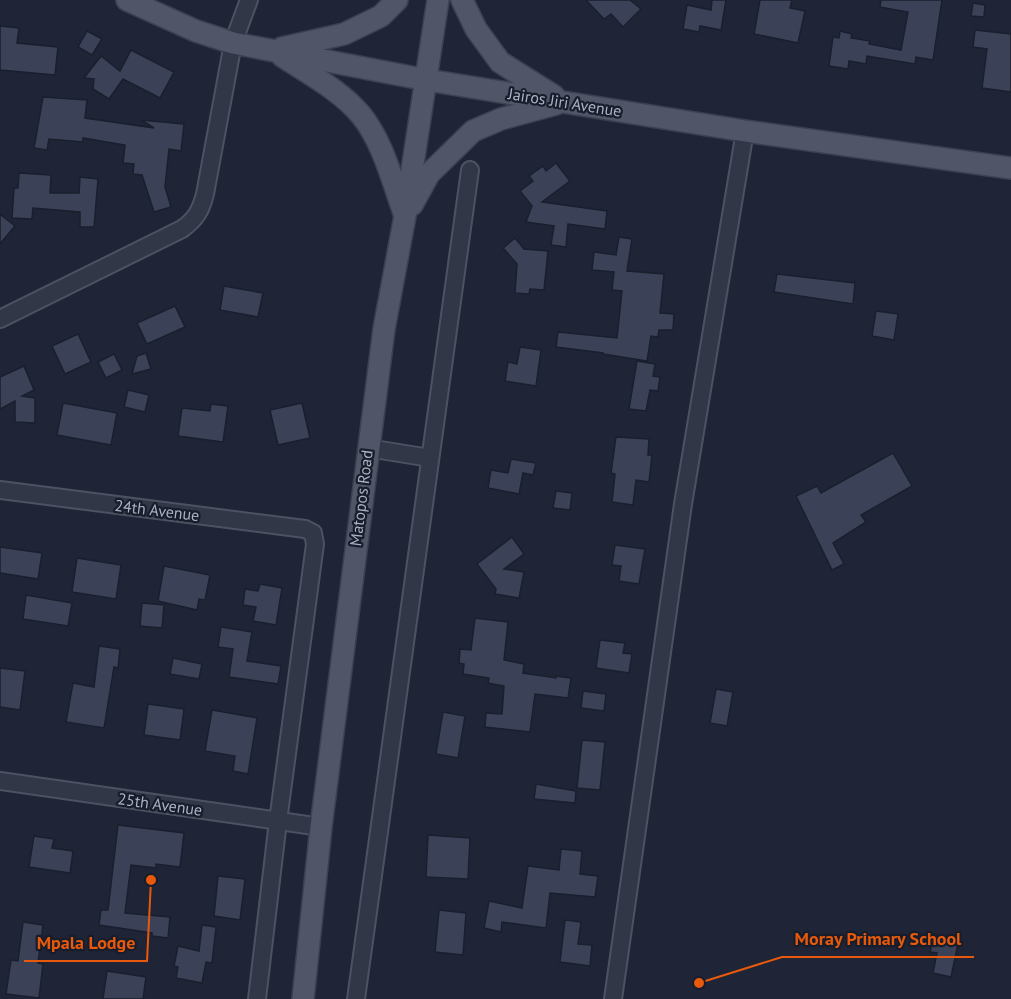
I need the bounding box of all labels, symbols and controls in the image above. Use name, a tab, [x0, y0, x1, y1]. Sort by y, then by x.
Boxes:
street label: Jairos Jiri Avenue	[506, 83, 623, 121]
street label: Matopos Road	[345, 449, 377, 547]
street label: 24th Avenue	[113, 495, 201, 525]
street label: 25th Avenue	[116, 788, 204, 820]
callout: Moray Primary School	[782, 921, 974, 957]
callout: Mpala Lodge	[24, 925, 147, 961]
text: Moray Primary School	[795, 927, 962, 950]
text: Mpala Lodge	[37, 931, 135, 954]

